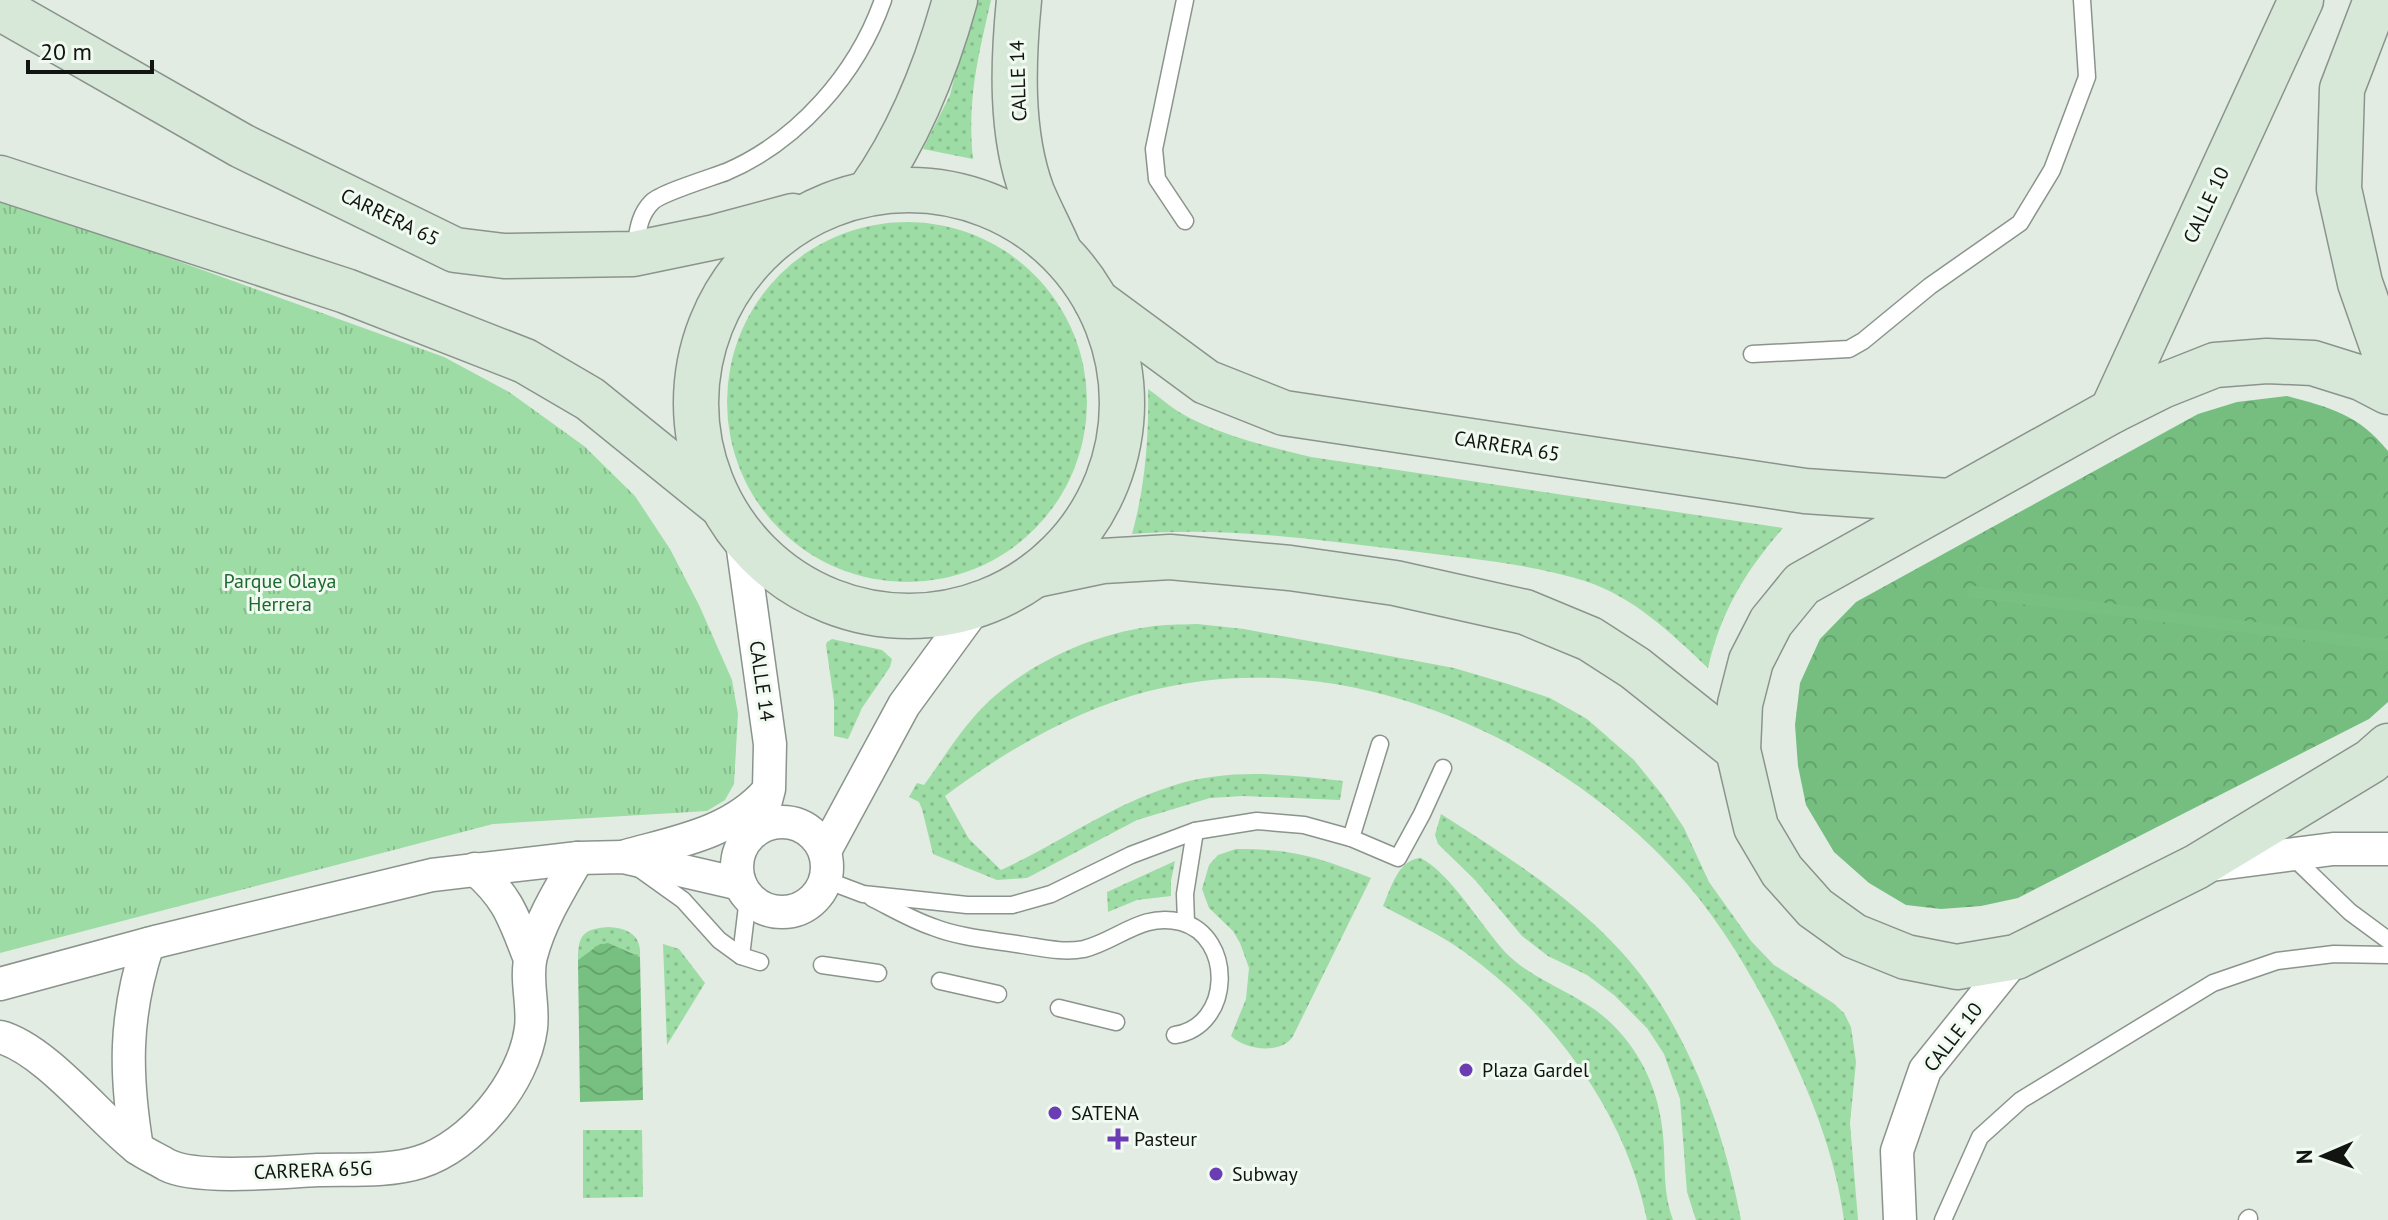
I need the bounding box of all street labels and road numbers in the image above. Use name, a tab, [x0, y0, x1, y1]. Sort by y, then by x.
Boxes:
street label: CALLE 14	[1004, 40, 1032, 122]
street label: CALLE 10	[2177, 163, 2235, 247]
street label: CARRERA 65	[336, 182, 444, 252]
street label: CARRERA 65	[1452, 425, 1562, 467]
street label: CALLE 14	[743, 639, 781, 723]
street label: CALLE 10	[1918, 997, 1988, 1077]
street label: CARRERA 65G	[253, 1155, 373, 1185]

